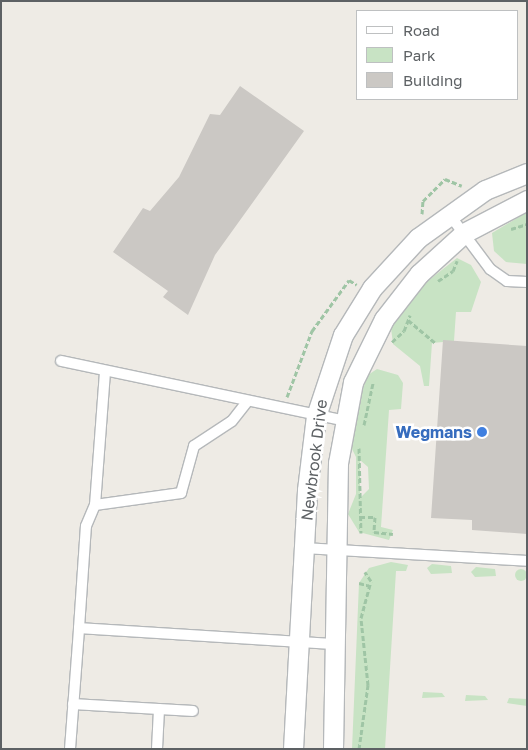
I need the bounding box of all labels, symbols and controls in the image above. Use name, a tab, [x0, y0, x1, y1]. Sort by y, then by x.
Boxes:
legend	[356, 10, 518, 100]
text: Road	[403, 21, 440, 39]
text: Park	[403, 46, 435, 64]
text: Building	[403, 71, 463, 89]
street label: Newbrook Drive	[297, 398, 331, 522]
place label: Wegmans	[396, 422, 472, 442]
marker: Wegmans	[476, 426, 488, 438]

